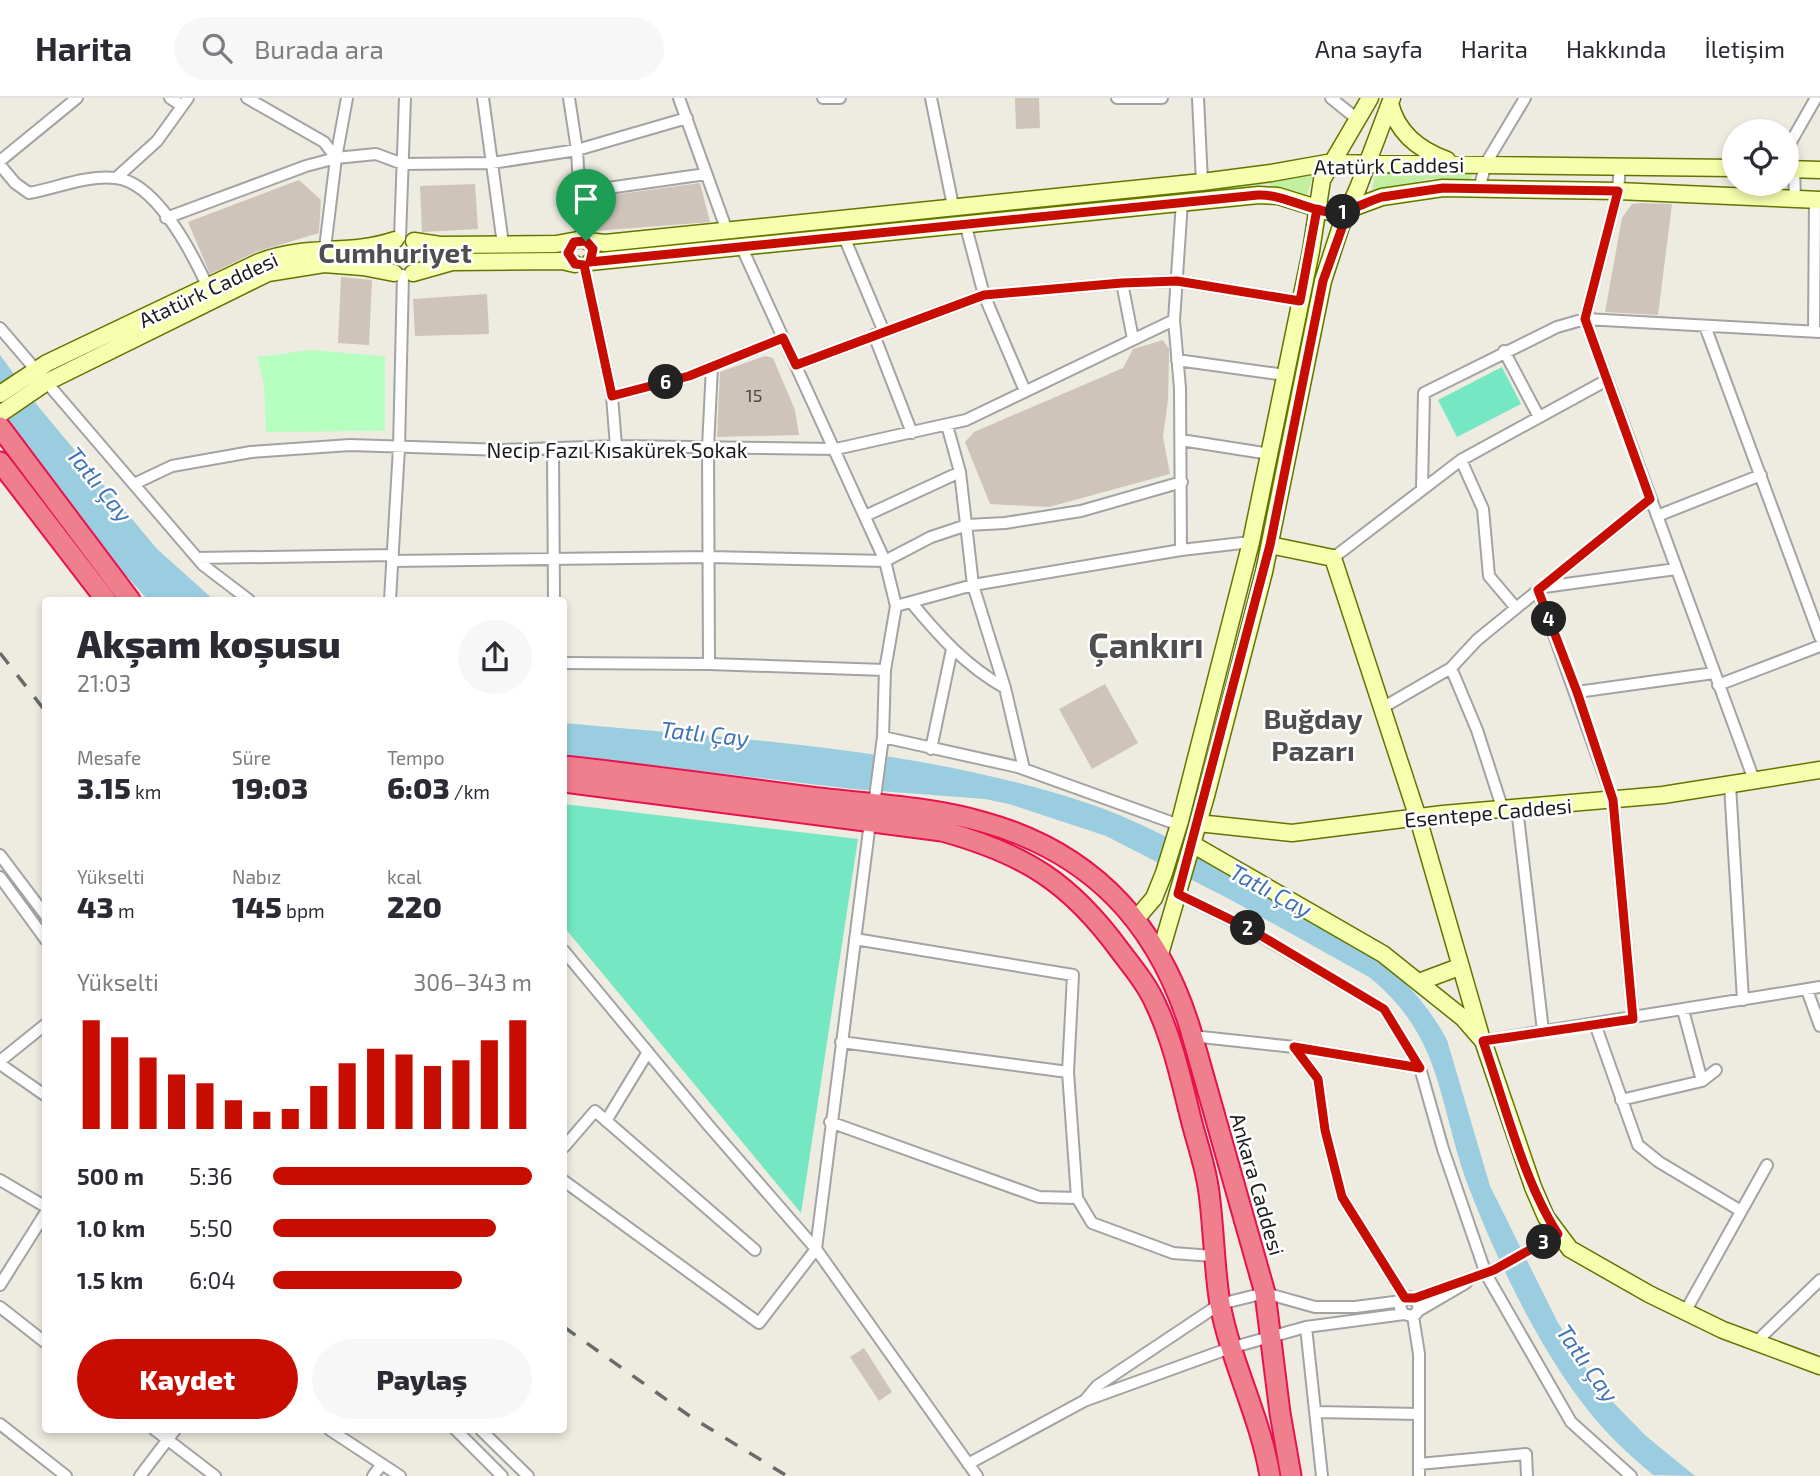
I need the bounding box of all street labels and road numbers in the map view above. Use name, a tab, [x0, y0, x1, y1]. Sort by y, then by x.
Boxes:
street label: Atatürk Caddesi	[1313, 151, 1465, 179]
street label: Atatürk Caddesi	[134, 246, 282, 332]
street label: Necip Fazıl Kısakürek Sokak	[487, 437, 748, 462]
street label: Esentepe Caddesi	[1403, 792, 1573, 832]
street label: Ankara Caddesi	[1226, 1110, 1290, 1258]

